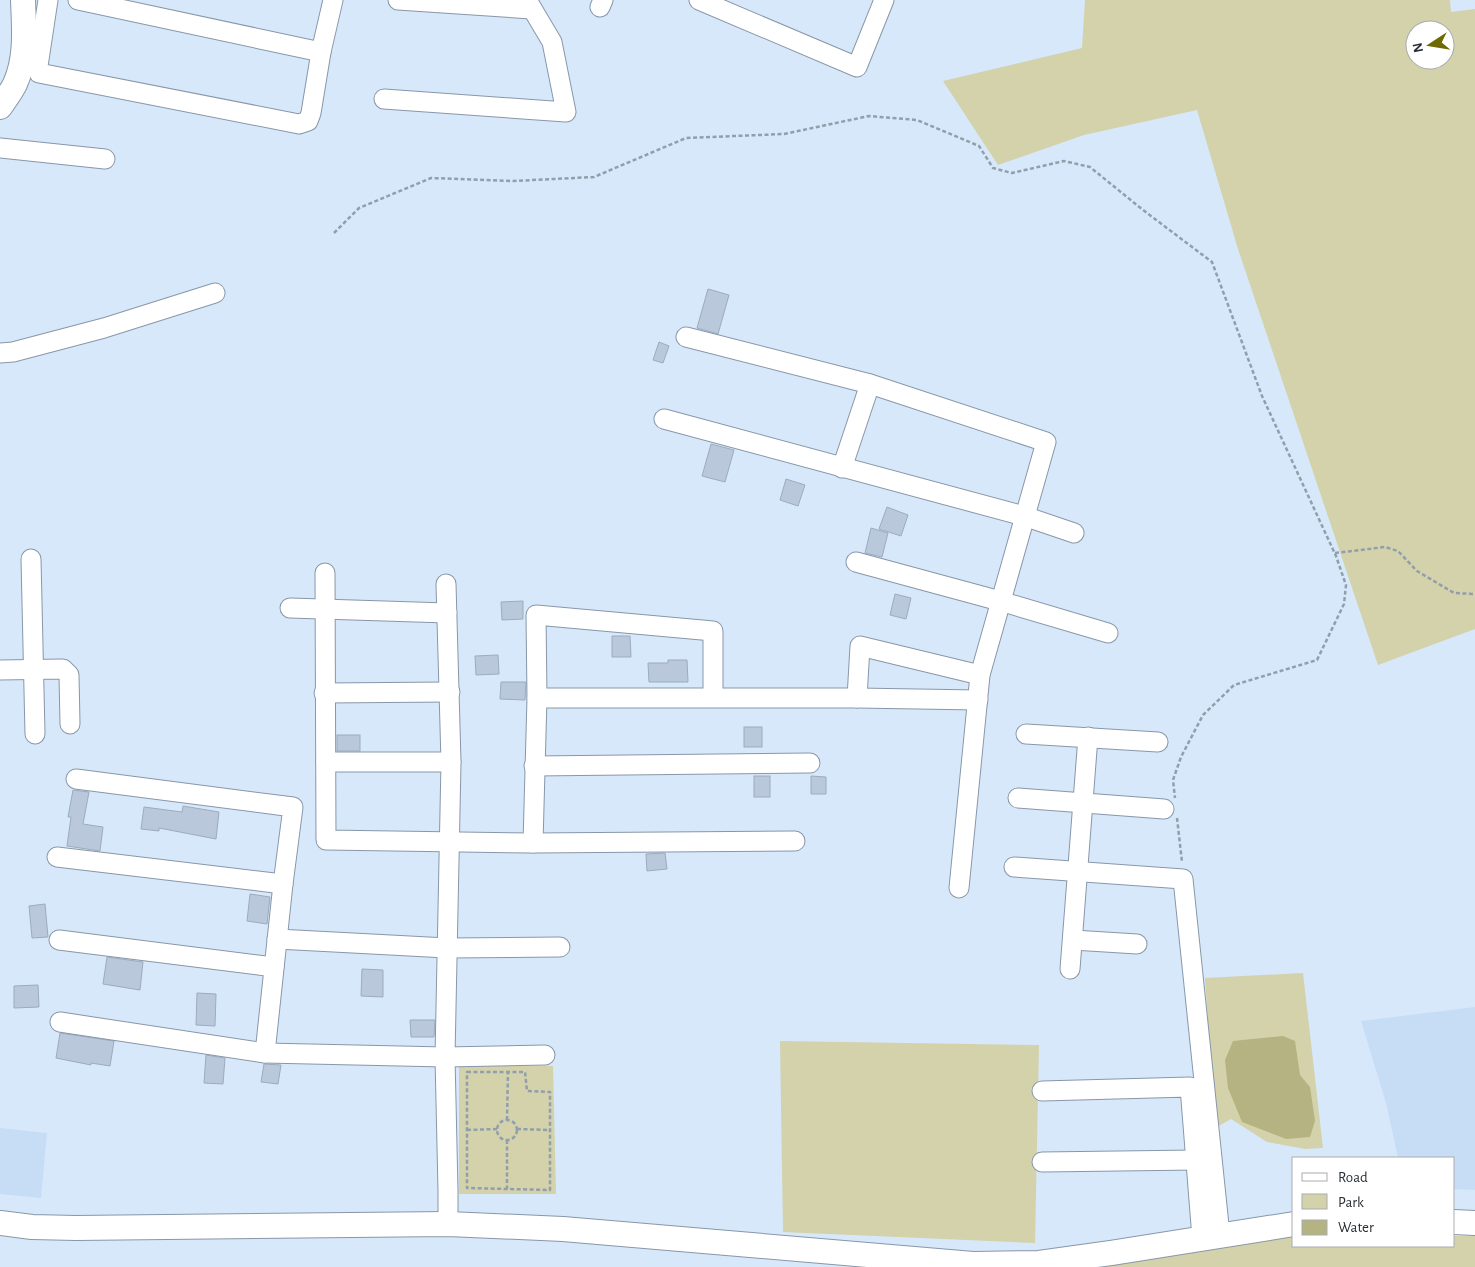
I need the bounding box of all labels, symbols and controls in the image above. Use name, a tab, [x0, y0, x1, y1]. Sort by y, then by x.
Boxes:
north arrow	[1405, 20, 1455, 70]
text: N	[1410, 41, 1426, 54]
legend	[1292, 1157, 1455, 1247]
text: Road	[1338, 1170, 1368, 1185]
text: Park	[1338, 1195, 1364, 1210]
text: Water	[1338, 1220, 1374, 1235]

